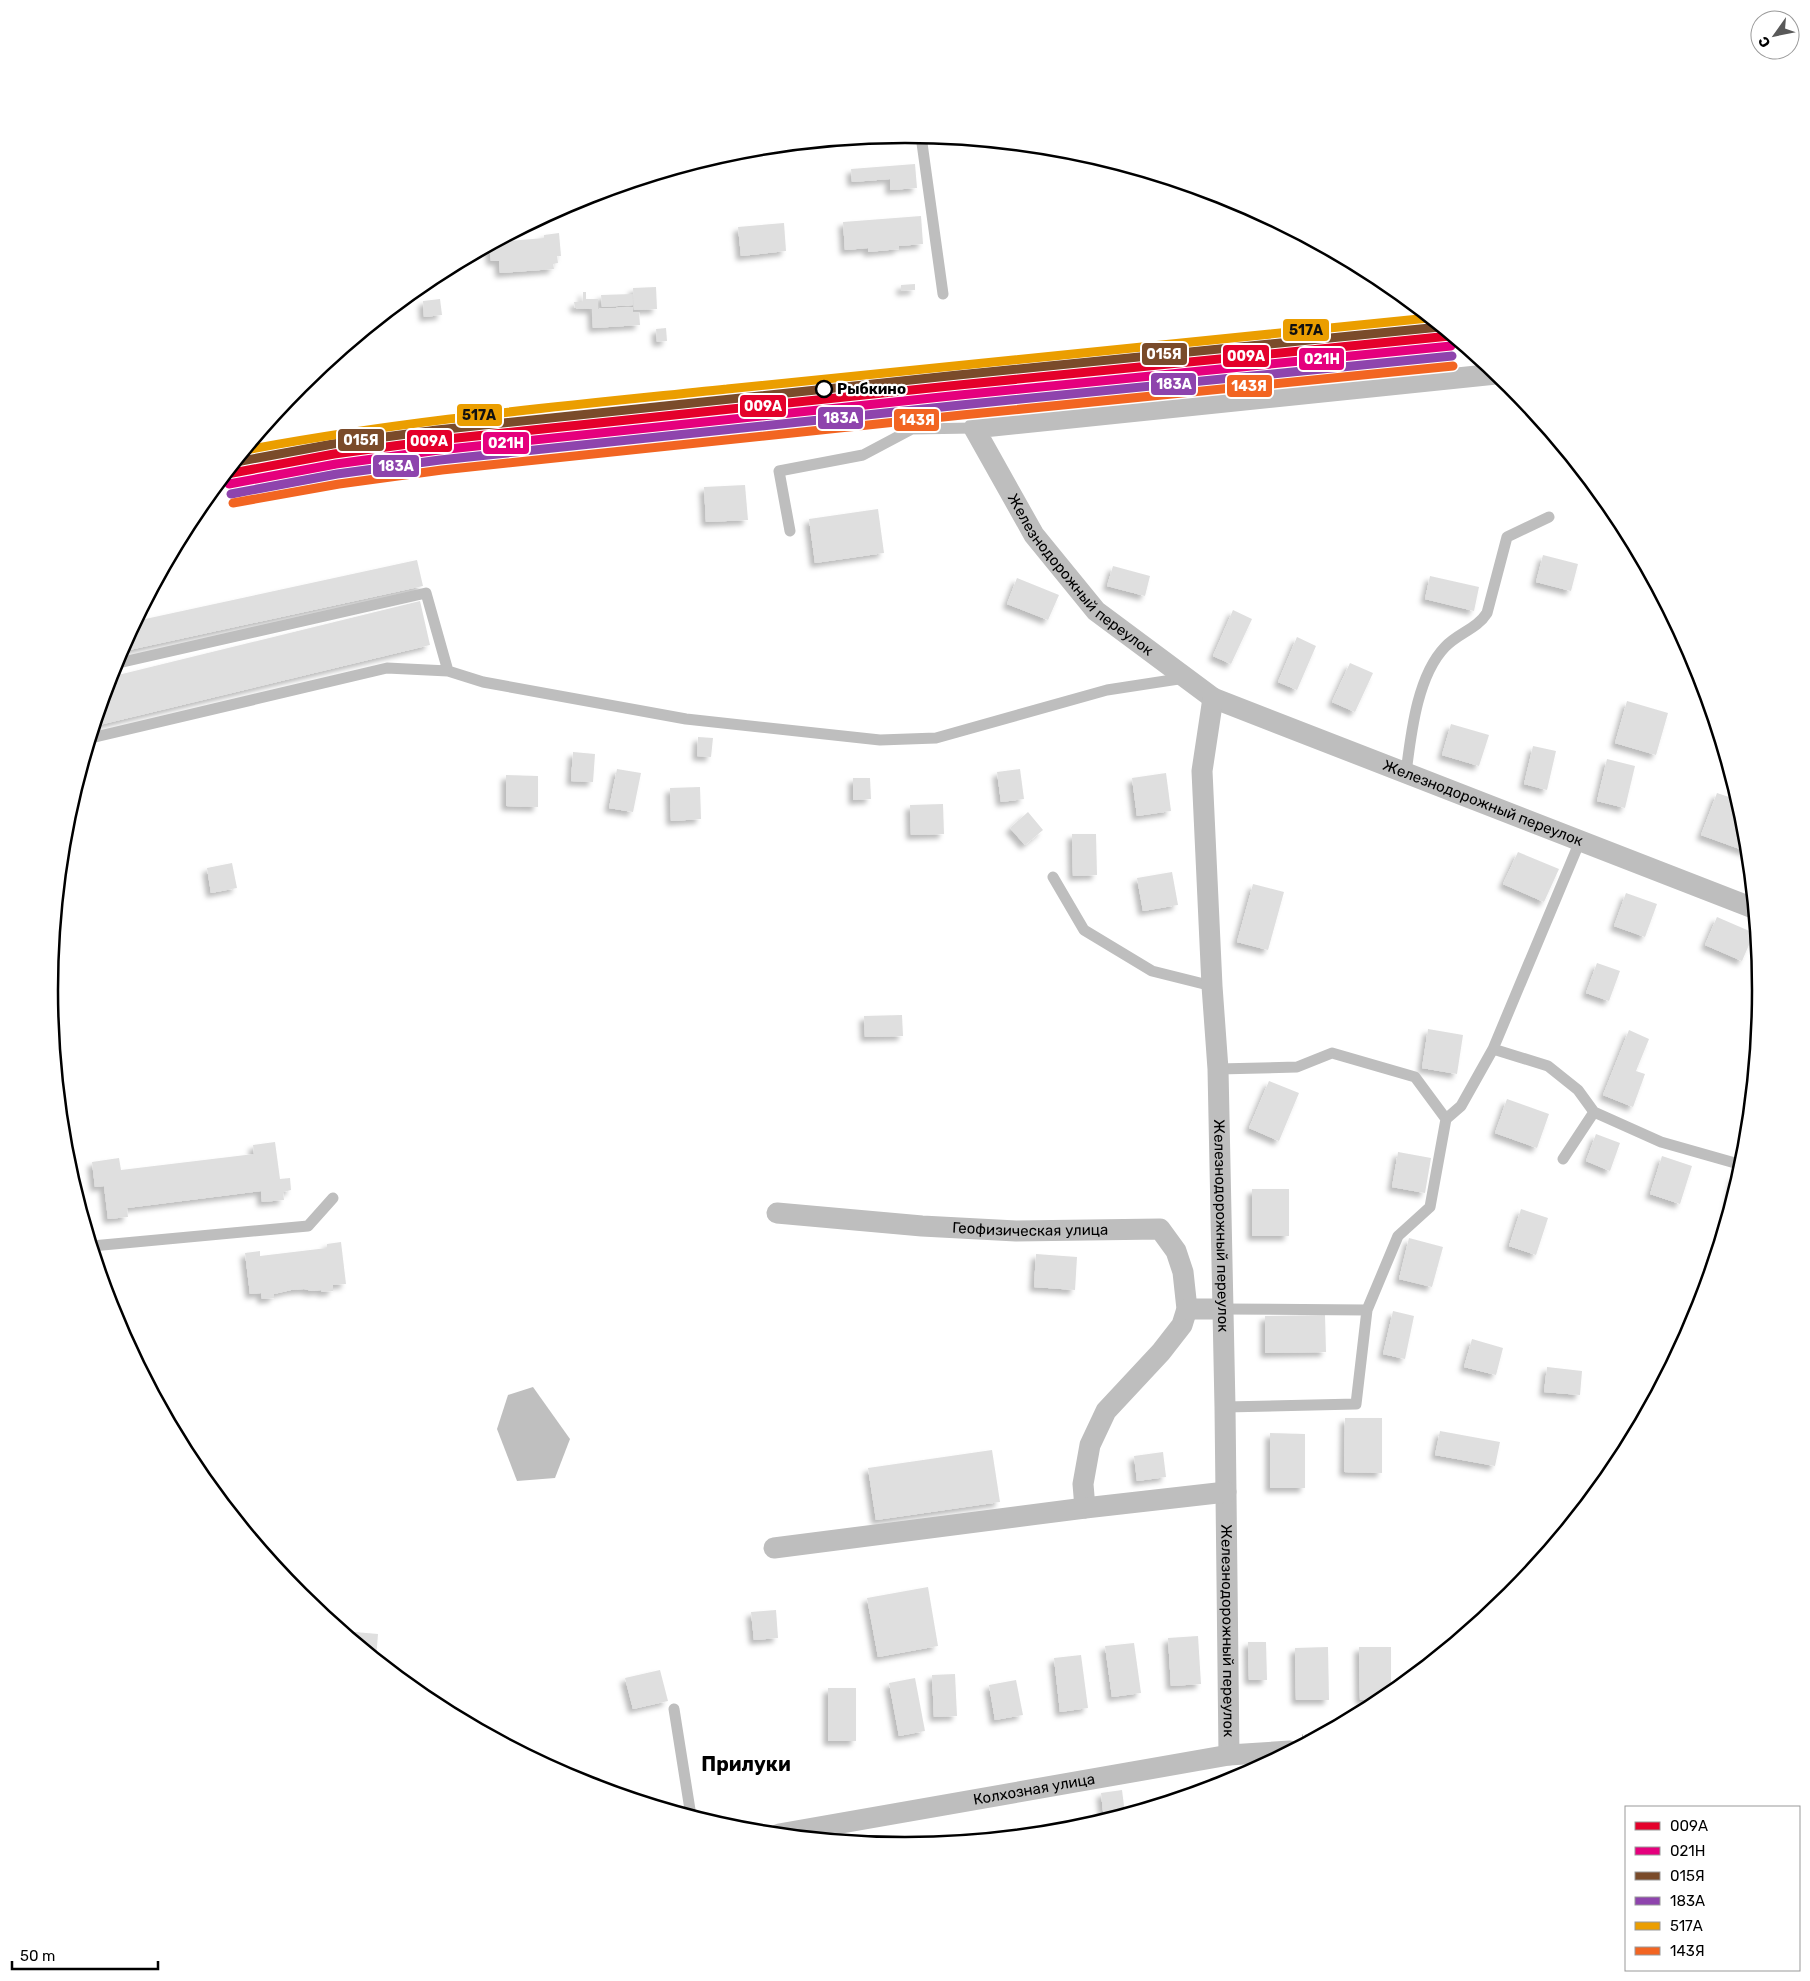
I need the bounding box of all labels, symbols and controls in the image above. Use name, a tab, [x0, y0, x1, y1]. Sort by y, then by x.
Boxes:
north arrow	[1750, 10, 1800, 60]
text: С	[1755, 33, 1774, 51]
line badge: 517А	[1282, 318, 1330, 342]
text: 517А	[1289, 322, 1323, 339]
line badge: 015Я	[1141, 342, 1188, 366]
line badge: 009А	[1222, 344, 1270, 368]
text: 015Я	[1146, 346, 1182, 363]
line badge: 021Н	[1298, 347, 1345, 371]
text: 009А	[1227, 348, 1265, 365]
text: 021Н	[1304, 351, 1340, 368]
line badge: 183А	[1150, 372, 1197, 396]
line badge: 143Я	[1226, 374, 1273, 398]
text: 183А	[1156, 376, 1192, 393]
text: 143Я	[1231, 378, 1267, 395]
marker: Рыбкино	[815, 380, 833, 398]
place label: Рыбкино	[837, 380, 906, 398]
line badge: 009А	[739, 394, 787, 418]
text: 009А	[744, 398, 782, 415]
line badge: 517А	[456, 403, 503, 427]
line badge: 183А	[817, 406, 864, 430]
text: 517А	[462, 407, 496, 424]
line badge: 143Я	[893, 408, 940, 432]
text: 183А	[823, 410, 859, 427]
text: 143Я	[899, 412, 935, 429]
line badge: 015Я	[337, 428, 385, 452]
line badge: 009А	[406, 429, 453, 453]
line badge: 021Н	[482, 431, 530, 455]
text: 015Я	[343, 432, 379, 449]
text: 009А	[410, 433, 448, 450]
text: 021Н	[488, 435, 524, 452]
line badge: 183А	[372, 454, 420, 478]
text: 183А	[378, 458, 414, 475]
street label: Железнодорожный переулок	[1004, 490, 1157, 659]
street label: Железнодорожный переулок	[1380, 756, 1586, 850]
street label: Железнодорожный переулок	[1210, 1119, 1232, 1332]
street label: Геофизическая улица	[952, 1219, 1108, 1240]
street label: Железнодорожный переулок	[1217, 1524, 1238, 1737]
district label: Прилуки	[701, 1752, 791, 1776]
street label: Колхозная улица	[972, 1770, 1096, 1809]
legend	[1625, 1806, 1800, 1971]
text: 009А	[1670, 1817, 1708, 1835]
text: 021Н	[1670, 1842, 1705, 1860]
text: 015Я	[1670, 1867, 1705, 1885]
text: 183А	[1670, 1892, 1705, 1910]
text: 517А	[1670, 1917, 1703, 1935]
scale bar	[12, 1938, 159, 1970]
text: 143Я	[1670, 1942, 1705, 1960]
text: 50 m	[20, 1947, 55, 1965]

